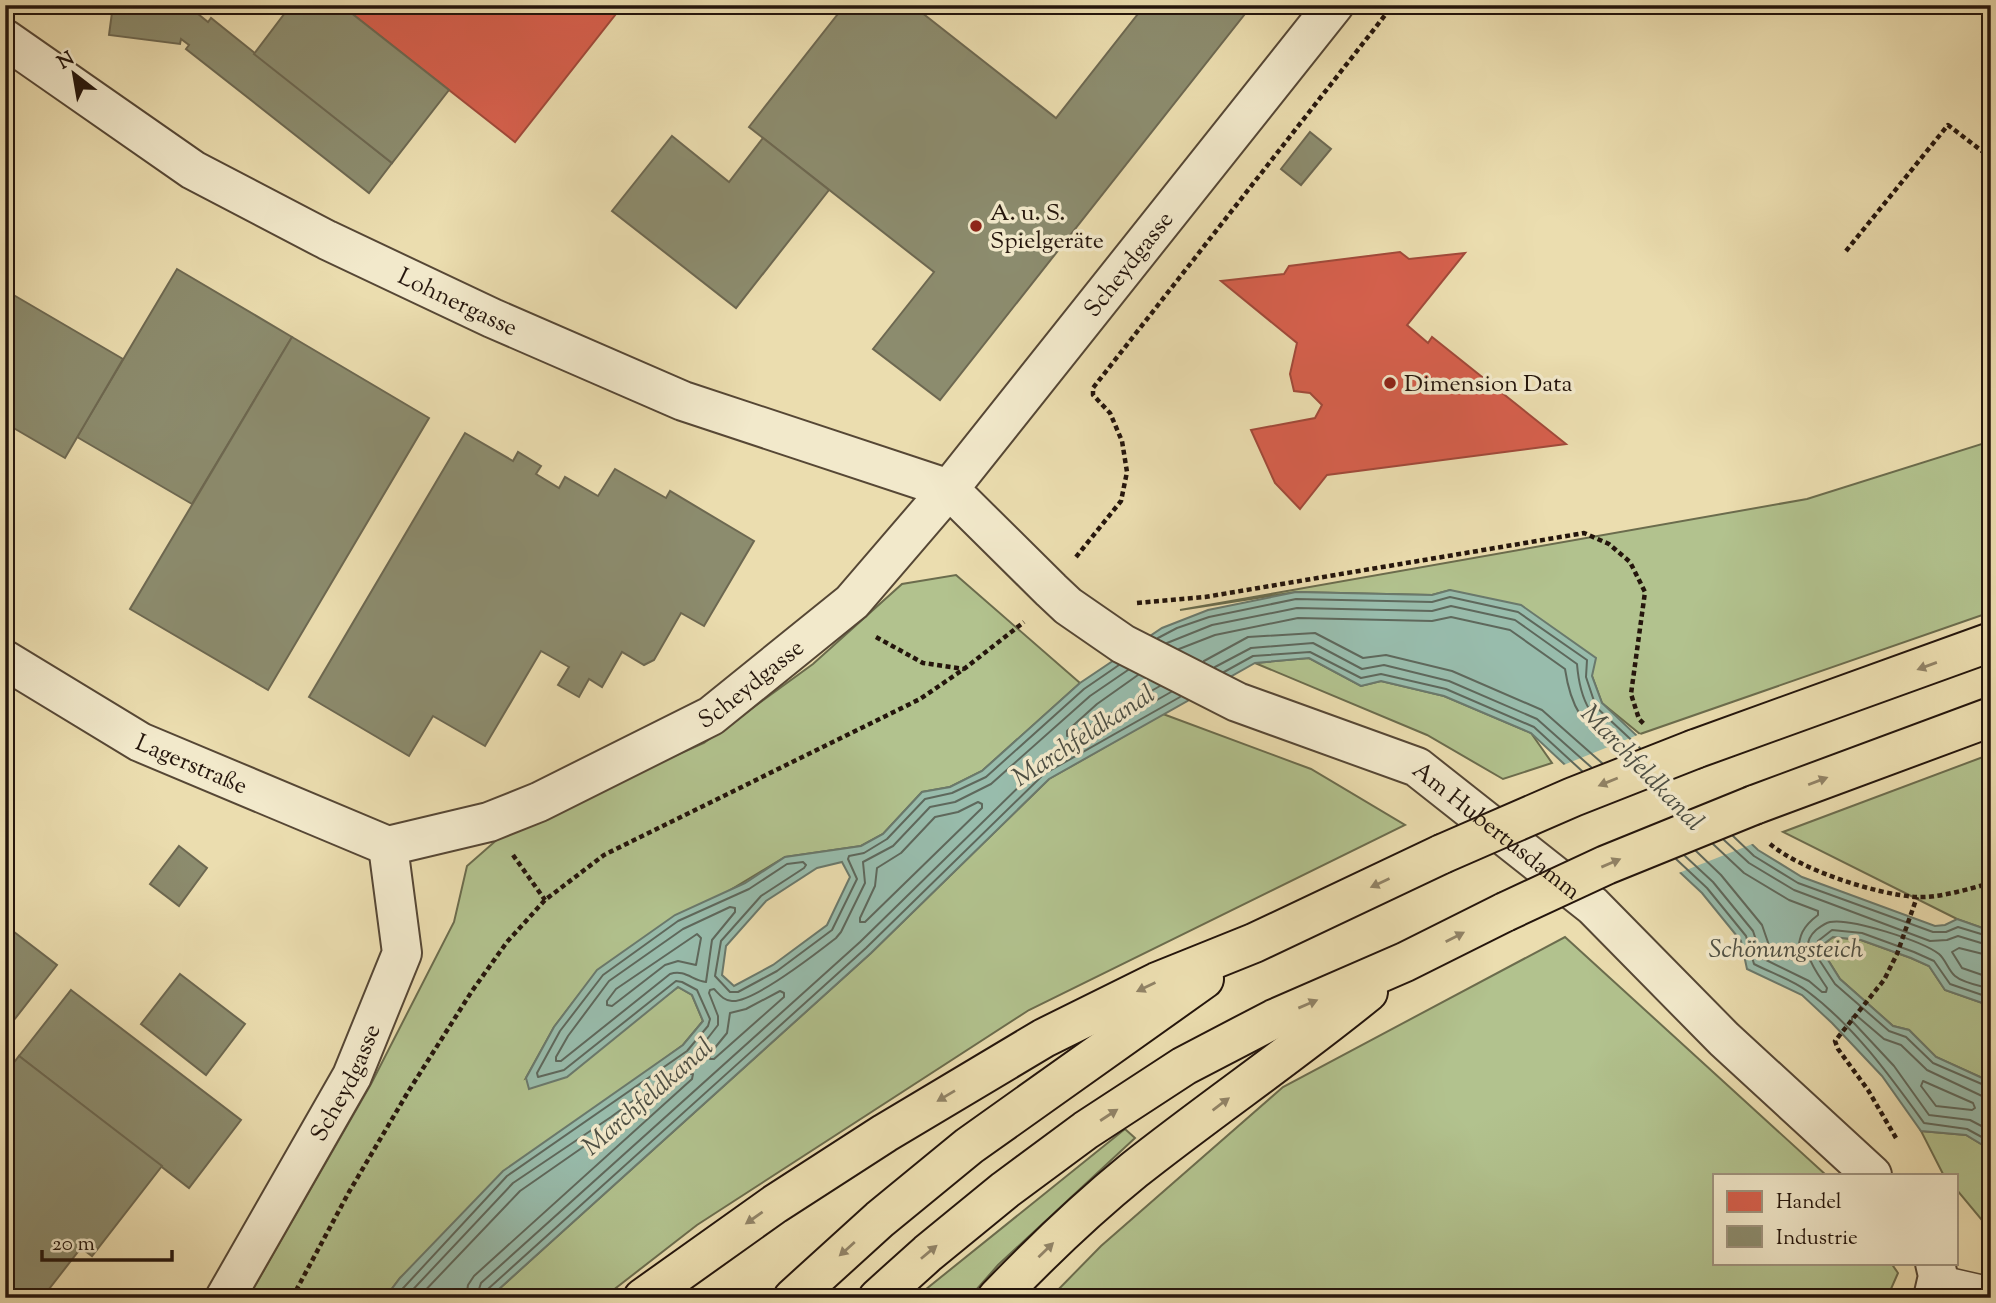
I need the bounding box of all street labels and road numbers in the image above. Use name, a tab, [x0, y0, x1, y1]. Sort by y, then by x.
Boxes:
street label: Scheydgasse	[1077, 205, 1183, 325]
street label: Lohnergasse	[392, 261, 522, 346]
street label: Scheydgasse	[693, 632, 812, 739]
street label: Lagerstraße	[130, 727, 252, 804]
street label: Am Hubertusdamm	[1404, 754, 1587, 909]
street label: Scheydgasse	[303, 1019, 390, 1148]

